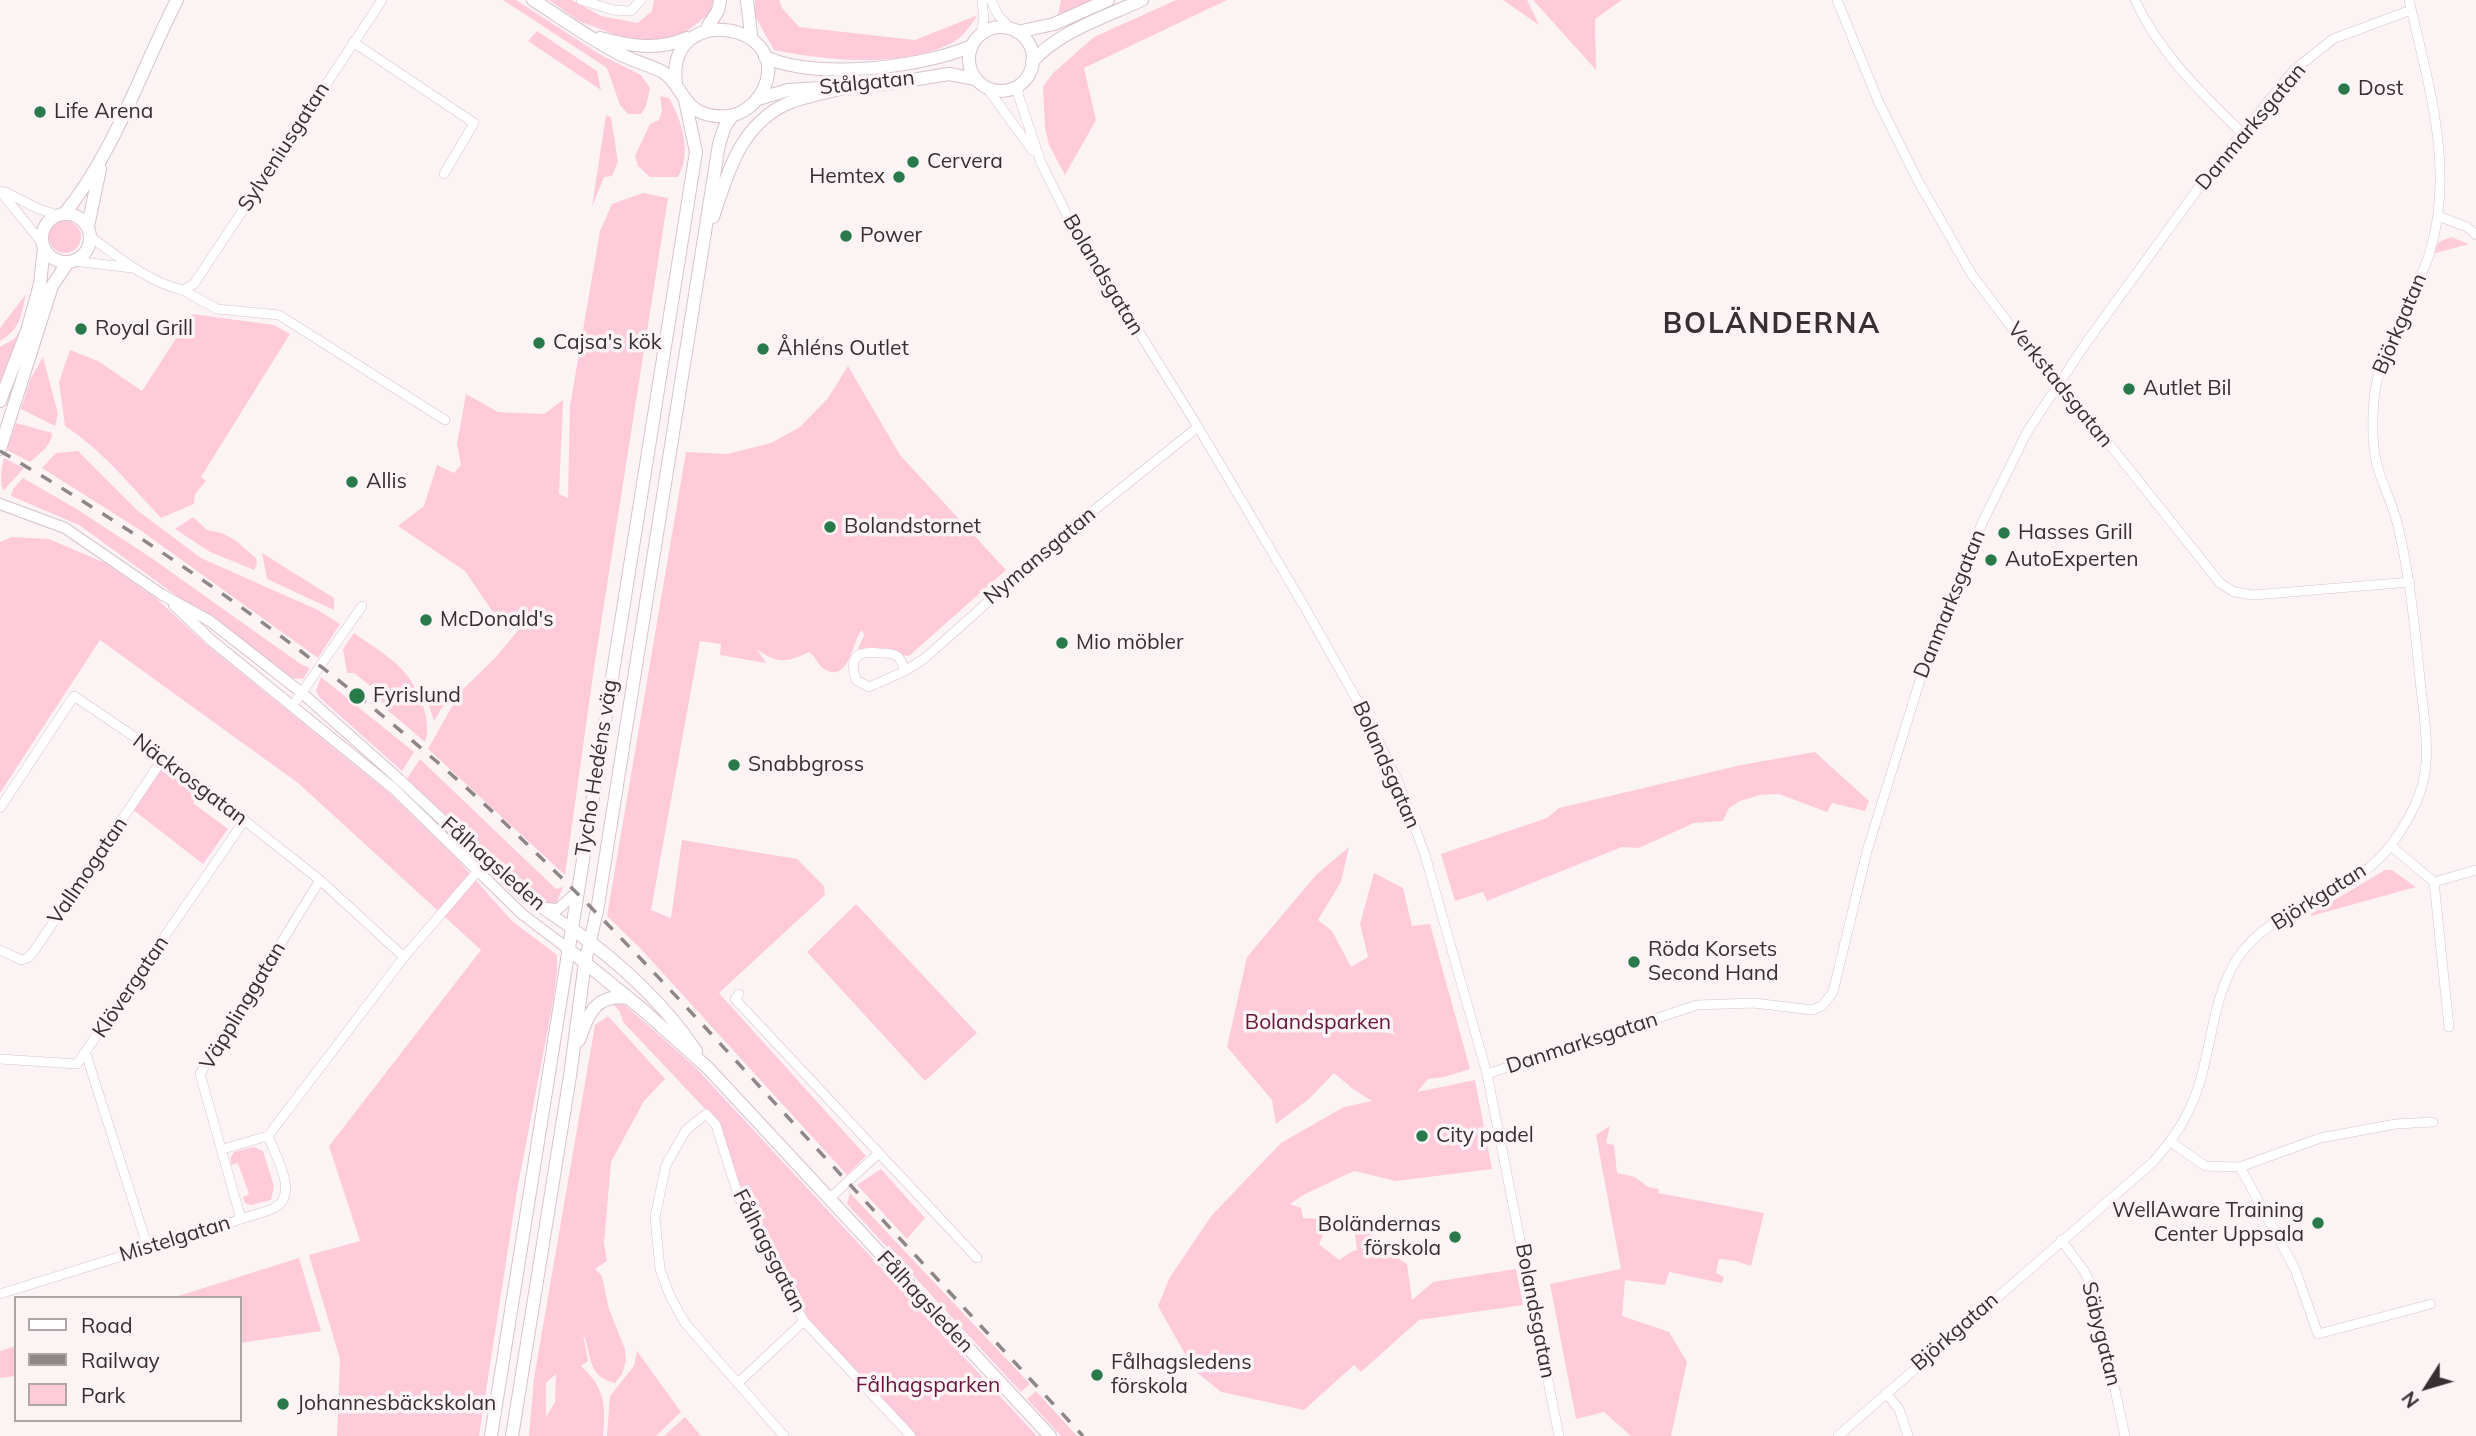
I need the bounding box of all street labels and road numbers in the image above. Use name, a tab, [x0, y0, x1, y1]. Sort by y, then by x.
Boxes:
street label: Danmarksgatan	[2191, 58, 2311, 196]
street label: Stålgatan	[818, 65, 916, 101]
street label: Sylveniusgatan	[233, 78, 335, 216]
street label: Bolandsgatan	[1057, 210, 1149, 340]
street label: Björkgatan	[2368, 270, 2432, 378]
street label: Verkstadsgatan	[2002, 317, 2118, 453]
street label: Nymansgatan	[979, 502, 1101, 610]
street label: Danmarksgatan	[1909, 526, 1991, 682]
street label: Tycho Hedéns väg	[571, 678, 623, 858]
street label: Bolandsgatan	[1347, 697, 1425, 833]
street label: Näckrosgatan	[128, 729, 252, 831]
street label: Fålhagsleden	[436, 812, 550, 916]
street label: Vallmogatan	[43, 813, 133, 929]
street label: Björkgatan	[2267, 858, 2371, 936]
street label: Klövergatan	[88, 931, 174, 1043]
street label: Väpplinggatan	[195, 937, 291, 1075]
street label: Danmarksgatan	[1503, 1007, 1661, 1079]
street label: Fålhagsgatan	[727, 1185, 811, 1317]
street label: Mistelgatan	[117, 1210, 233, 1268]
street label: Bolandsgatan	[1510, 1241, 1560, 1381]
street label: Fålhagsleden	[871, 1246, 979, 1358]
street label: Säbygatan	[2076, 1279, 2126, 1389]
street label: Björkgatan	[1906, 1287, 2004, 1377]

